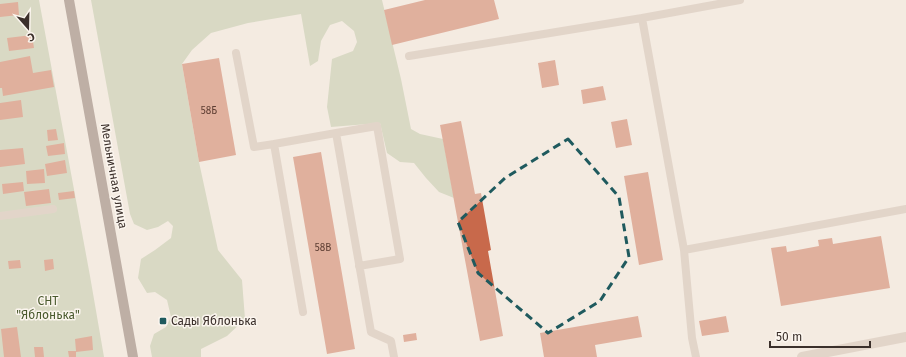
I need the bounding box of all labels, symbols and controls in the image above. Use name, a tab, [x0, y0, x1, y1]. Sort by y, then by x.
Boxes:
north arrow	[8, 8, 48, 48]
text: С	[25, 30, 36, 44]
house number: 58Б	[201, 105, 217, 117]
street label: Мельничная улица	[98, 122, 130, 230]
house number: 58В	[315, 242, 331, 254]
park label: СНТ "Яблонька"	[16, 294, 80, 322]
place label: Сады Яблонька	[171, 314, 257, 328]
marker: Сады Яблонька	[158, 316, 168, 326]
scale bar	[770, 323, 870, 349]
text: 50 m	[776, 330, 802, 344]

